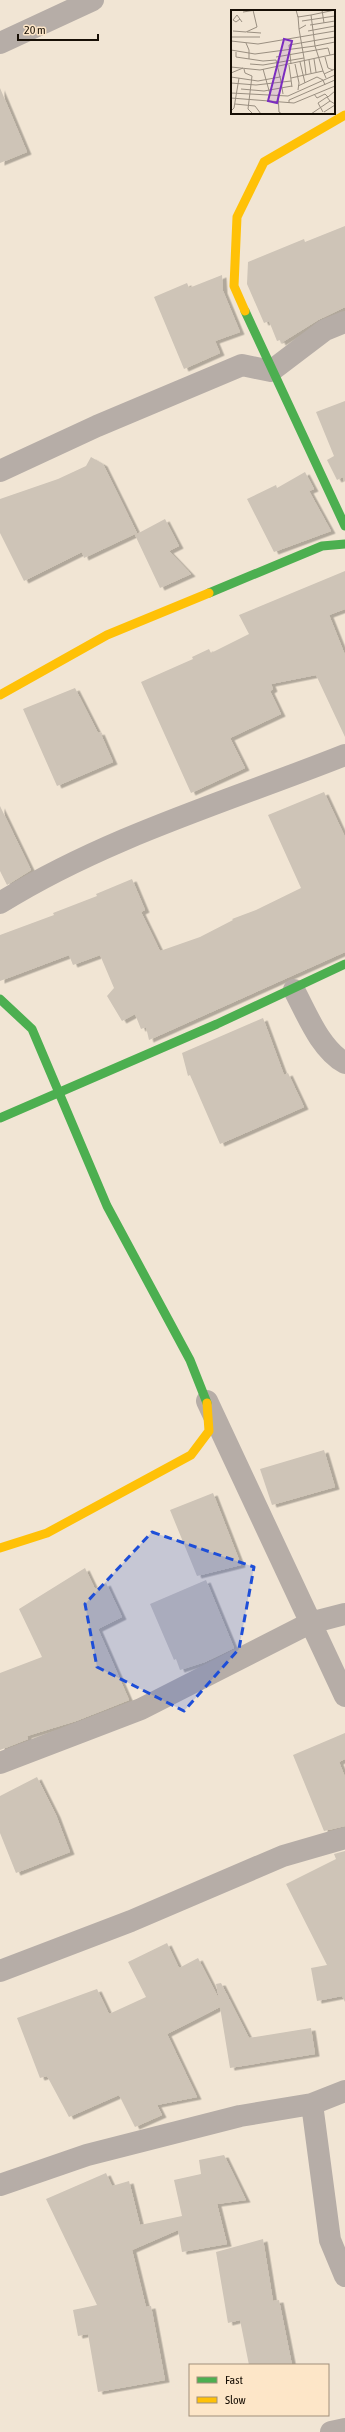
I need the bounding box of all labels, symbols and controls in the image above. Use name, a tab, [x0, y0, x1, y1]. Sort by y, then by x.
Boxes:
inset map	[231, 10, 335, 114]
scale bar	[18, 16, 98, 42]
text: 20 m	[24, 23, 46, 37]
legend	[189, 2364, 329, 2416]
text: Fast	[225, 2373, 243, 2387]
text: Slow	[225, 2393, 246, 2407]

